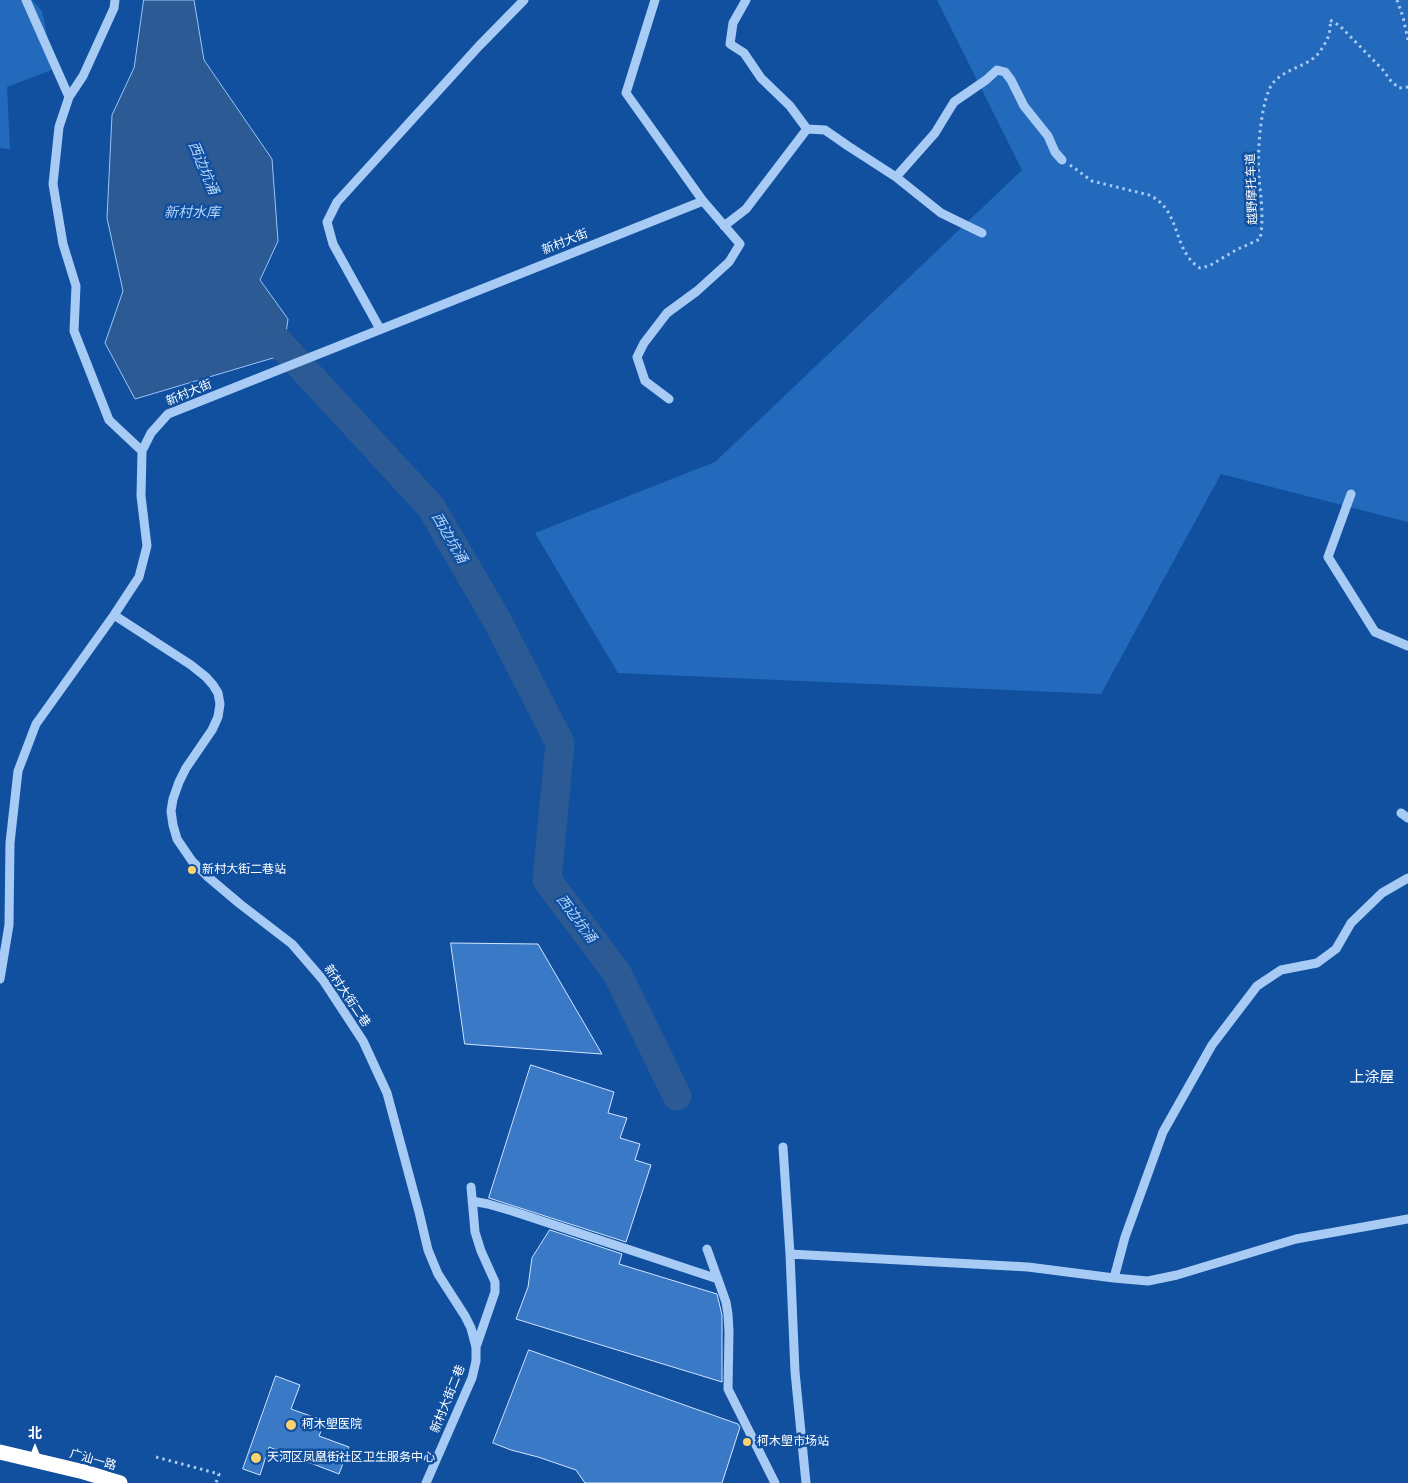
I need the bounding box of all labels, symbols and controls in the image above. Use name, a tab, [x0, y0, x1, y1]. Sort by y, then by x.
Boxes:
water label: 西边坑涌	[184, 139, 222, 197]
street label: 越野摩托车道	[1244, 153, 1260, 225]
water label: 新村水库	[164, 205, 220, 221]
street label: 新村大街	[540, 226, 590, 258]
street label: 新村大街	[164, 377, 214, 409]
water label: 西边坑涌	[428, 510, 470, 566]
place label: 新村大街二巷站	[202, 863, 286, 877]
marker: 新村大街二巷站	[186, 864, 198, 876]
water label: 西边坑涌	[552, 892, 600, 946]
street label: 新村大街二巷	[321, 962, 373, 1030]
district label: 上涂屋	[1350, 1069, 1394, 1087]
street label: 新村大街二巷	[428, 1363, 468, 1435]
marker: 柯木塱医院	[284, 1418, 298, 1432]
place label: 柯木塱医院	[302, 1418, 362, 1432]
north arrow	[10, 1423, 60, 1473]
text: 北	[28, 1423, 42, 1442]
place label: 柯木塱市场站	[757, 1435, 829, 1449]
marker: 柯木塱市场站	[741, 1436, 753, 1448]
street label: 广汕一路	[68, 1446, 118, 1474]
marker: 天河区凤凰街社区卫生服务中心	[249, 1451, 263, 1465]
place label: 天河区凤凰街社区卫生服务中心	[267, 1451, 435, 1465]

